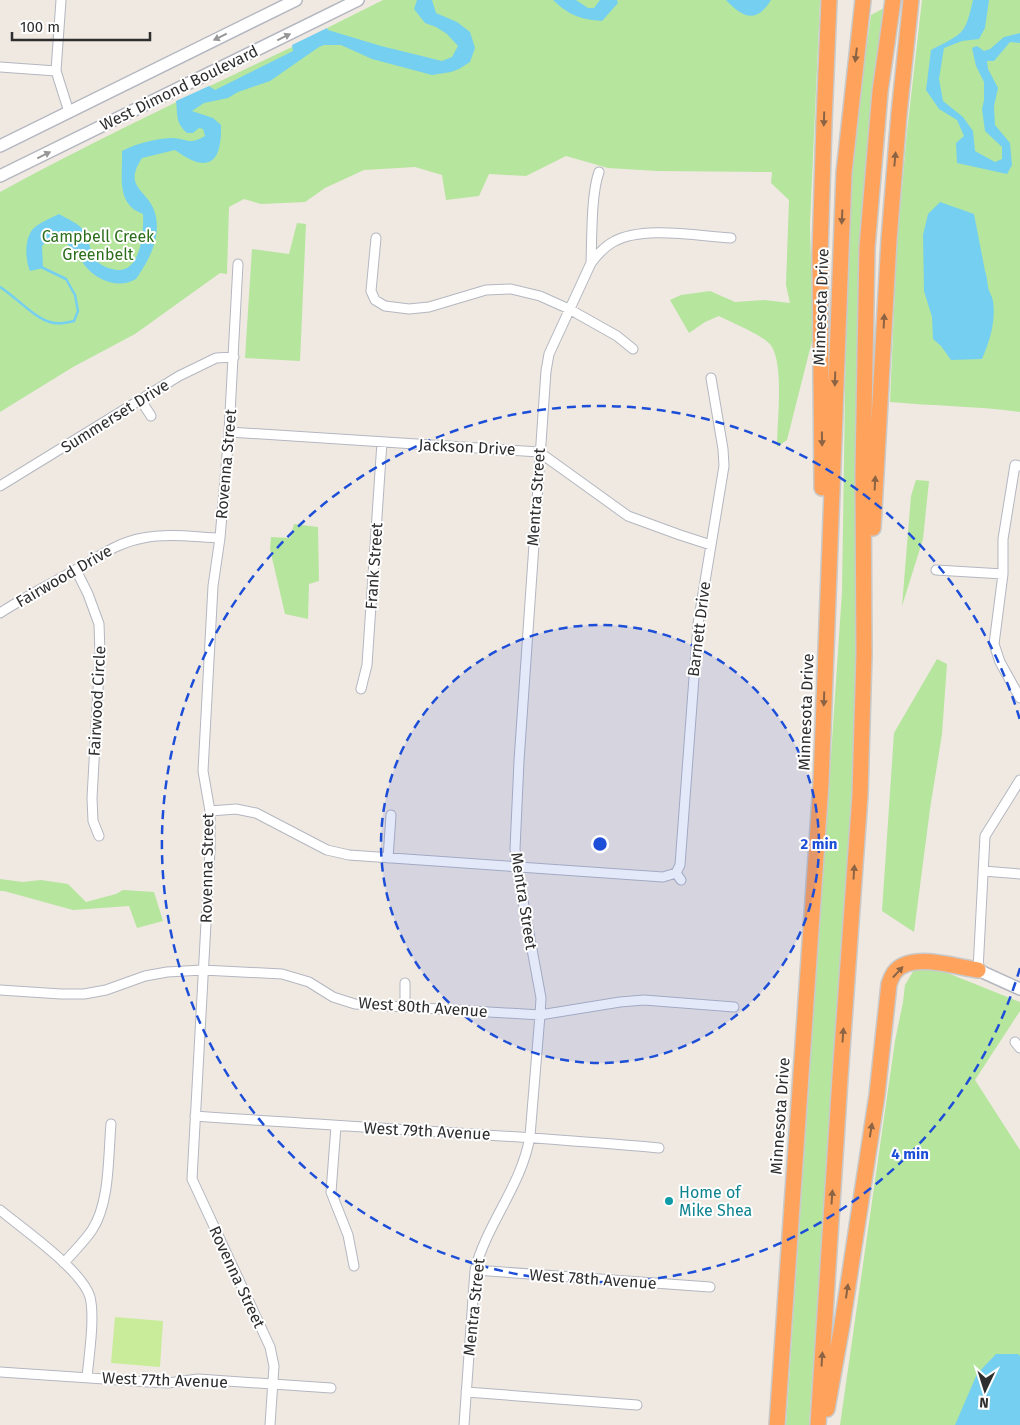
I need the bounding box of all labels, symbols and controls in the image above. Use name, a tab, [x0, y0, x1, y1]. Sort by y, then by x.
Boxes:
scale bar	[12, 10, 150, 42]
text: 100 m	[20, 18, 60, 36]
one-way arrow	[277, 32, 291, 40]
one-way arrow	[213, 33, 228, 41]
street label: West Dimond Boulevard	[97, 41, 261, 135]
one-way arrow	[852, 47, 860, 63]
one-way arrow	[819, 111, 827, 127]
one-way arrow	[37, 151, 51, 159]
one-way arrow	[892, 151, 900, 167]
one-way arrow	[837, 209, 845, 225]
park label: Campbell Creek Greenbelt	[42, 227, 155, 264]
street label: Minnesota Drive	[809, 248, 833, 366]
one-way arrow	[881, 313, 889, 329]
one-way arrow	[831, 371, 839, 387]
street label: Summerset Drive	[57, 375, 173, 457]
street label: Rovenna Street	[212, 408, 240, 520]
one-way arrow	[818, 431, 826, 447]
street label: Jackson Drive	[418, 435, 516, 459]
street label: Mentra Street	[523, 447, 549, 547]
one-way arrow	[872, 475, 880, 491]
street label: Frank Street	[361, 522, 387, 610]
street label: Fairwood Drive	[13, 541, 115, 611]
street label: Barnett Drive	[684, 580, 714, 678]
street label: Fairwood Circle	[85, 645, 109, 757]
street label: Minnesota Drive	[794, 653, 818, 771]
one-way arrow	[819, 691, 827, 707]
street label: Rovenna Street	[197, 812, 217, 923]
centre of rings	[591, 835, 609, 853]
text: 2 min	[801, 835, 837, 853]
street label: Mentra Street	[507, 851, 541, 951]
one-way arrow	[850, 864, 858, 880]
one-way arrow	[892, 966, 903, 978]
street label: West 80th Avenue	[358, 993, 488, 1021]
one-way arrow	[839, 1026, 847, 1042]
street label: Minnesota Drive	[766, 1057, 794, 1175]
street label: West 79th Avenue	[363, 1118, 491, 1144]
one-way arrow	[868, 1122, 876, 1138]
text: 4 min	[891, 1145, 929, 1163]
place label: Home of Mike Shea	[679, 1183, 752, 1220]
one-way arrow	[829, 1188, 837, 1204]
marker: Home of Mike Shea	[663, 1195, 675, 1207]
street label: Rovenna Street	[205, 1223, 269, 1331]
street label: Mentra Street	[459, 1257, 489, 1357]
street label: West 78th Avenue	[529, 1265, 657, 1293]
one-way arrow	[843, 1282, 851, 1298]
one-way arrow	[818, 1351, 826, 1367]
north arrow	[960, 1365, 1010, 1415]
street label: West 77th Avenue	[102, 1368, 228, 1392]
text: N	[979, 1394, 989, 1411]

